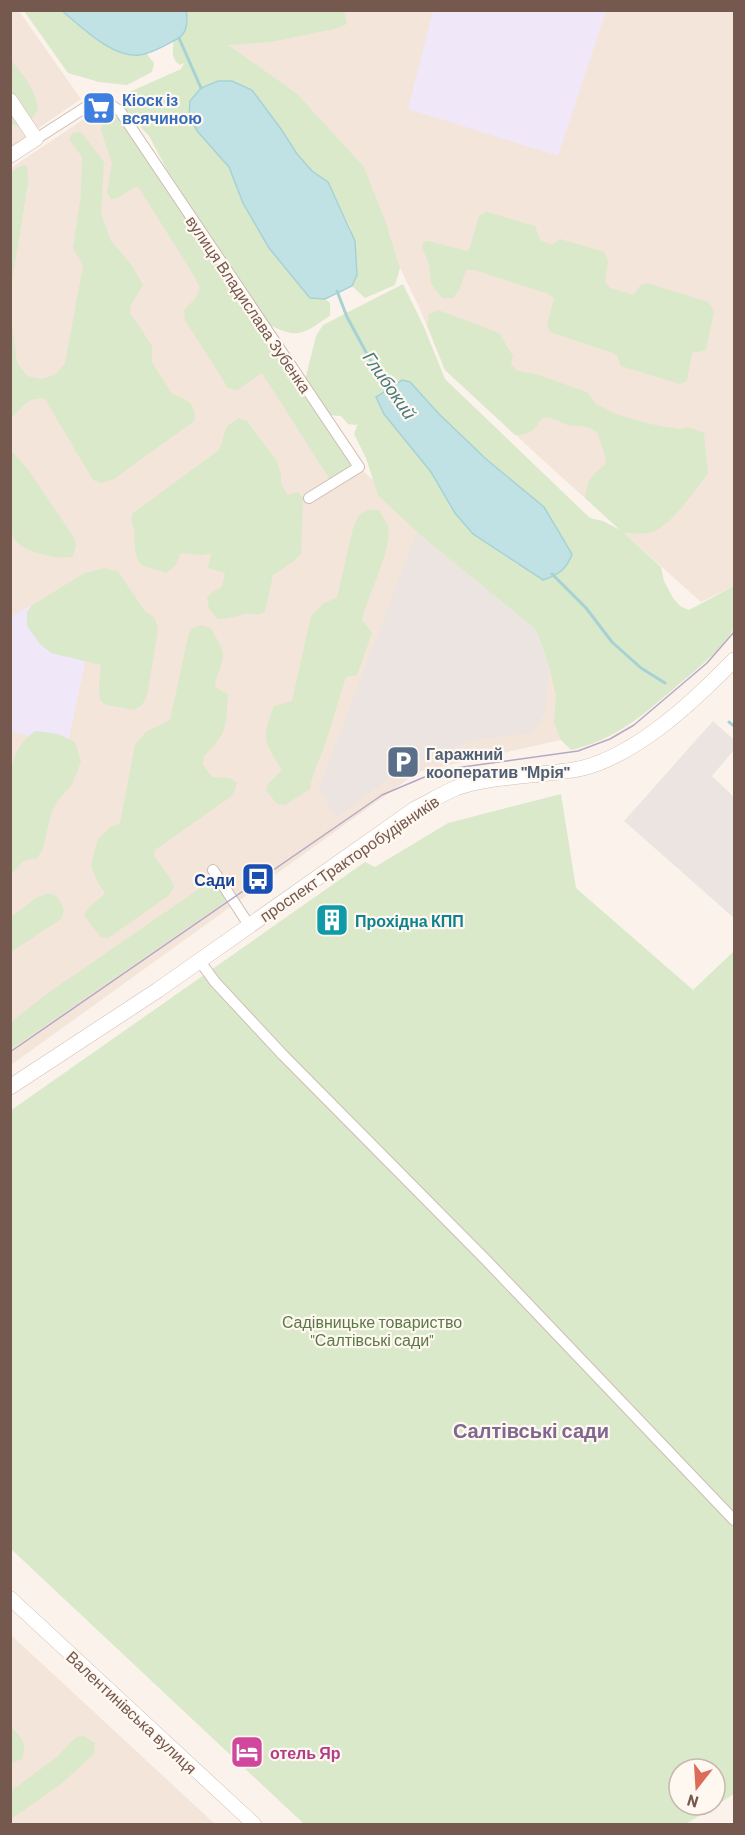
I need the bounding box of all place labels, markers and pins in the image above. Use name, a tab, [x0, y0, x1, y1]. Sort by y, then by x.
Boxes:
supermarket icon: Кіоск із всячиною	[81, 90, 117, 126]
place label: Кіоск із всячиною	[122, 90, 202, 127]
parking icon: Гаражний кооператив "Мрія"	[385, 744, 421, 780]
place label: Гаражний кооператив "Мрія"	[426, 744, 570, 781]
bus stop icon: Сади	[240, 861, 276, 897]
place label: Сади	[194, 870, 235, 889]
building icon: Прохідна КПП	[314, 902, 350, 938]
place label: Прохідна КПП	[355, 911, 464, 930]
hotel icon: отель Яр	[229, 1734, 265, 1770]
place label: отель Яр	[270, 1743, 341, 1762]

